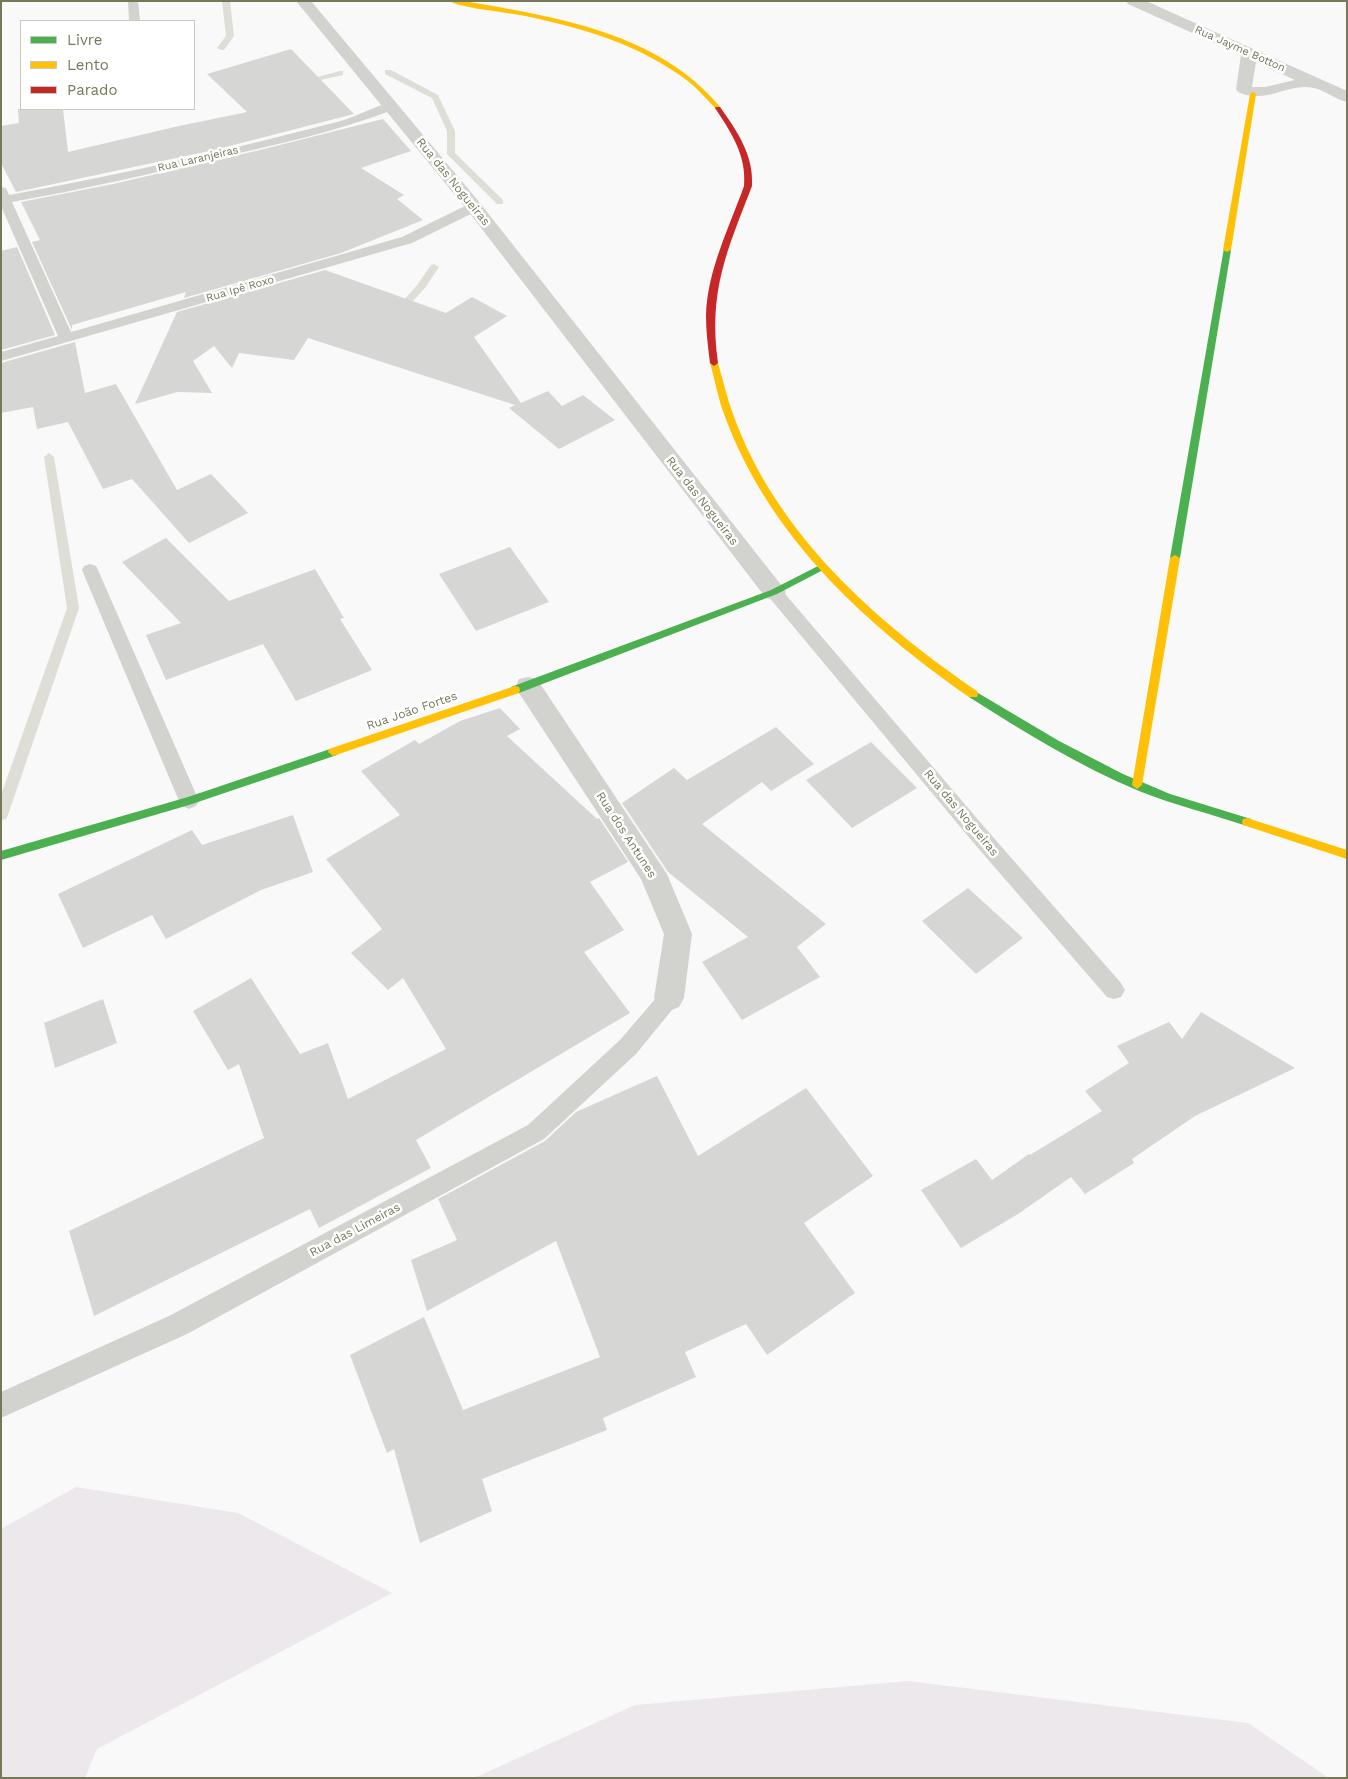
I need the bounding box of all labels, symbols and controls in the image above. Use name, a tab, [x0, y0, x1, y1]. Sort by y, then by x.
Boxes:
legend	[20, 20, 195, 110]
street label: Rua Jayme Botton	[1193, 23, 1287, 75]
text: Livre	[67, 31, 102, 49]
text: Lento	[67, 56, 109, 74]
text: Parado	[67, 81, 117, 99]
street label: Rua das Nogueiras	[413, 135, 493, 229]
street label: Rua Laranjeiras	[156, 143, 240, 175]
street label: Rua Ipê Roxo	[205, 273, 275, 305]
street label: Rua das Nogueiras	[663, 454, 741, 548]
street label: Rua João Fortes	[365, 689, 459, 733]
street label: Rua das Nogueiras	[921, 767, 1001, 859]
street label: Rua dos Antunes	[593, 789, 659, 881]
street label: Rua das Limeiras	[307, 1200, 403, 1260]

